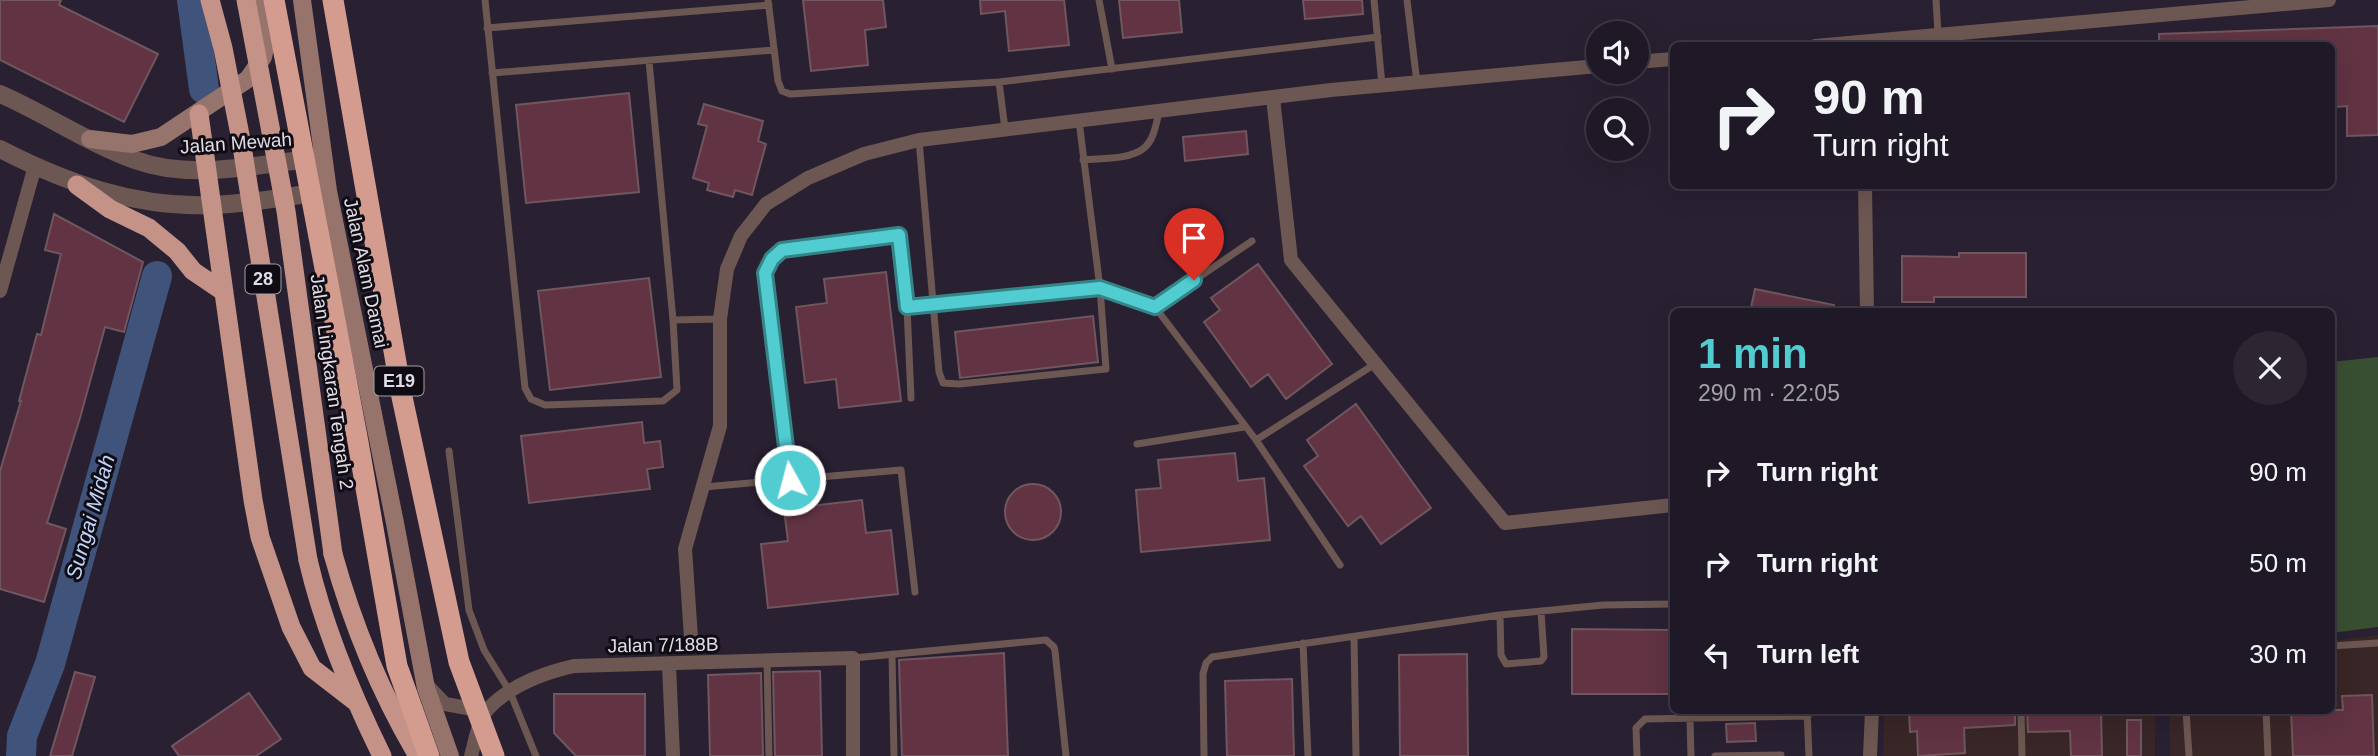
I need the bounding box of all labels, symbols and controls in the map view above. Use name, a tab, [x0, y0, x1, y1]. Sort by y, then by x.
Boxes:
map controls	[1586, 21, 1649, 161]
button: sound	[1586, 21, 1649, 84]
icon: right	[1698, 70, 1789, 161]
text: 90 m	[1813, 70, 1925, 124]
button: search	[1586, 98, 1649, 161]
text: Turn right	[1813, 127, 1949, 163]
street label: Jalan Mewah	[179, 129, 293, 157]
street label: Jalan Alam Damai	[340, 196, 392, 350]
pin	[1164, 208, 1224, 280]
icon: arrive	[1175, 219, 1213, 257]
road number: 28	[246, 264, 280, 293]
street label: Jalan Lingkaran Tengah 2	[306, 273, 358, 491]
text: 1 min	[1698, 330, 1808, 377]
button: close	[2233, 331, 2307, 405]
road number: E19	[374, 366, 424, 396]
text: 290 m · 22:05	[1698, 380, 1840, 406]
position arrow	[753, 443, 827, 517]
water label: Sungai Midah	[61, 452, 119, 582]
icon: right	[1698, 454, 1736, 492]
text: Turn right	[1757, 457, 1878, 487]
text: 90 m	[2249, 457, 2307, 487]
icon: right	[1698, 545, 1736, 583]
text: Turn right	[1757, 548, 1878, 578]
text: 50 m	[2249, 548, 2307, 578]
street label: Jalan 7/188B	[607, 634, 719, 656]
icon: left	[1698, 636, 1736, 674]
text: Turn left	[1757, 639, 1859, 669]
text: 30 m	[2249, 639, 2307, 669]

